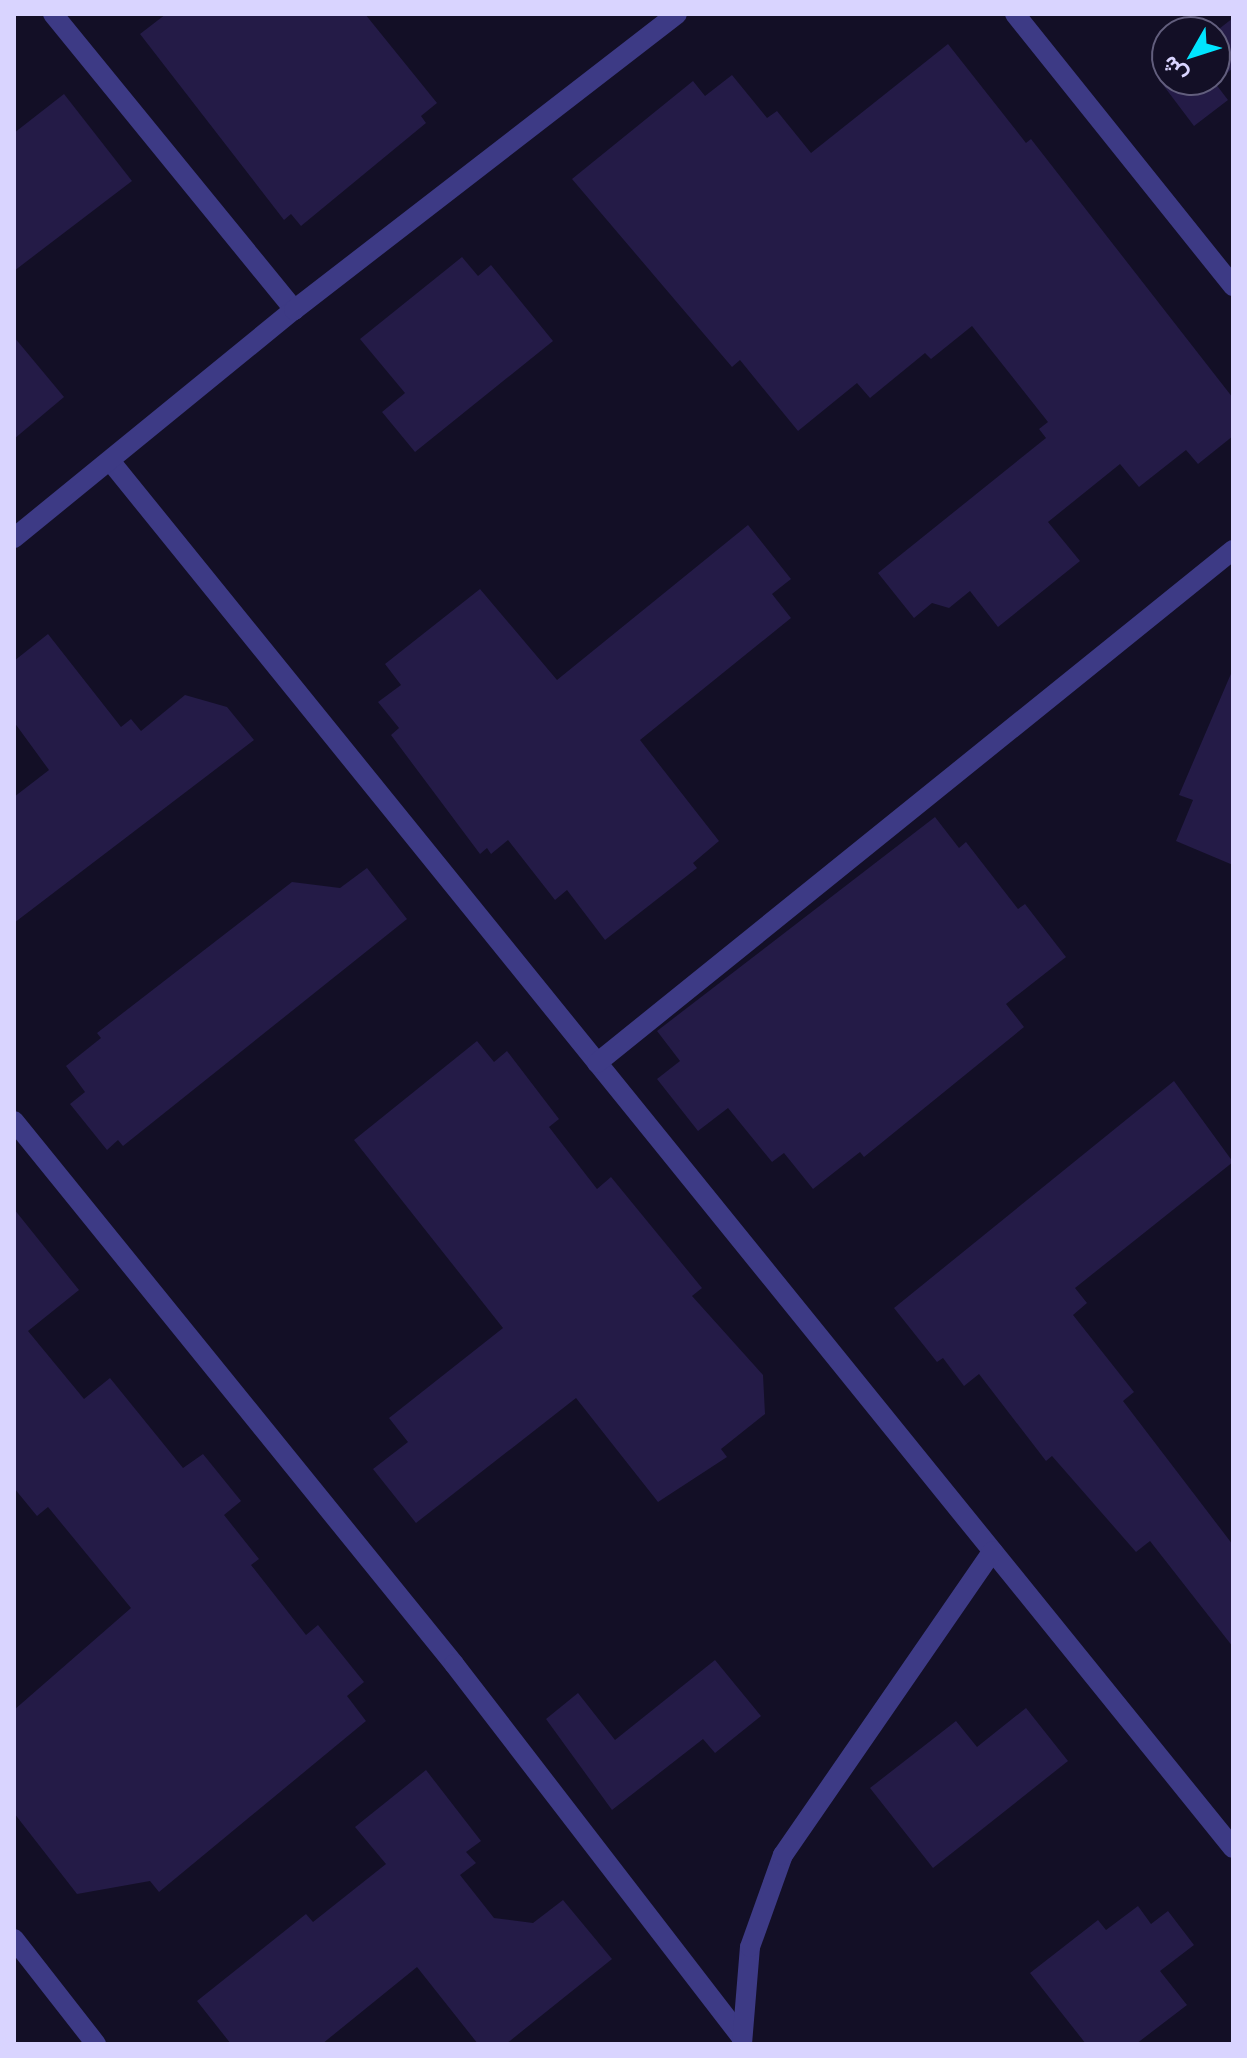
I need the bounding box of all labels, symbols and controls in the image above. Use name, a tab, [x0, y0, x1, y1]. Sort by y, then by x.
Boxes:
north arrow	[1151, 16, 1231, 96]
text: ش	[1154, 50, 1194, 90]

